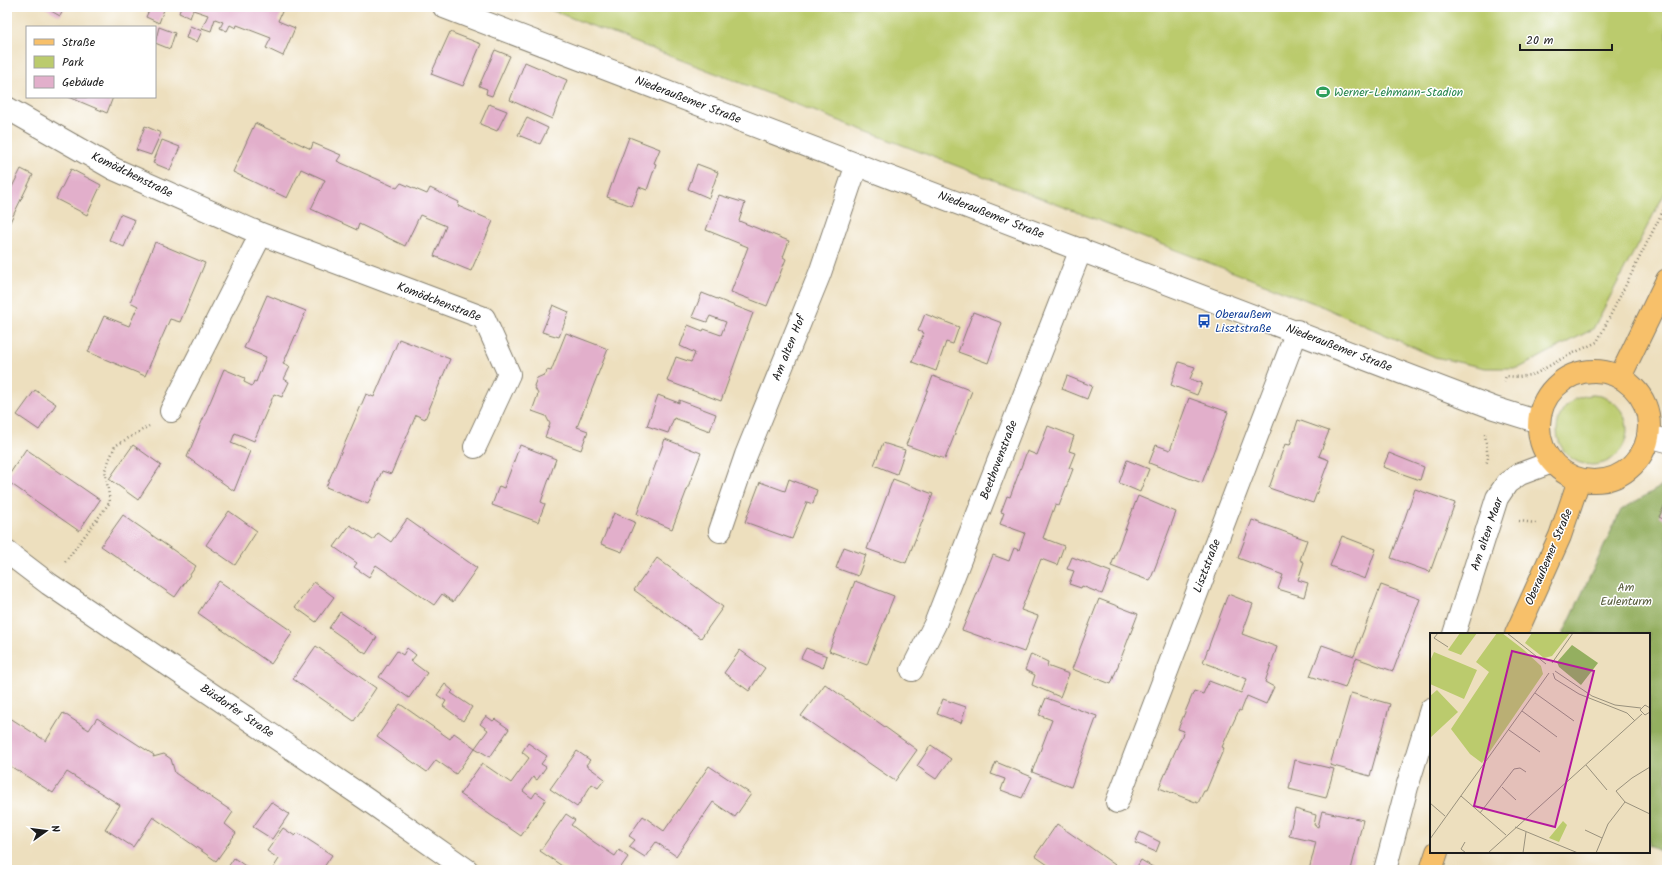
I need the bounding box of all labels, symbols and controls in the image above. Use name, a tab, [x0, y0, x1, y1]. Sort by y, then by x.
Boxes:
legend	[26, 26, 156, 98]
scale bar	[1520, 26, 1612, 52]
text: 20 m	[1526, 31, 1554, 50]
text: Straße	[62, 33, 96, 52]
text: Park	[62, 53, 84, 72]
street label: Niederaußemer Straße	[632, 71, 744, 129]
text: Gebäude	[62, 73, 104, 92]
place label: Werner-Lehmann-Stadion	[1334, 83, 1463, 102]
sports icon: Werner-Lehmann-Stadion	[1315, 84, 1331, 100]
street label: Komödchenstraße	[88, 147, 177, 203]
street label: Niederaußemer Straße	[935, 186, 1047, 244]
street label: Komödchenstraße	[394, 277, 484, 327]
place label: Oberaußem Lisztstraße	[1215, 305, 1272, 338]
street label: Am alten Hof	[767, 311, 811, 384]
bus stop icon: Oberaußem Lisztstraße	[1196, 313, 1212, 329]
street label: Niederaußemer Straße	[1283, 319, 1395, 377]
street label: Beethovenstraße	[975, 417, 1023, 502]
street label: Am alten Maar	[1466, 494, 1509, 573]
street label: Oberaußemer Straße	[1520, 505, 1578, 608]
street label: Lisztstraße	[1188, 536, 1226, 596]
park label: Am Eulenturm	[1600, 578, 1652, 611]
inset map	[1430, 633, 1650, 853]
street label: Büsdorfer Straße	[196, 679, 278, 743]
north arrow	[26, 811, 66, 851]
text: N	[45, 823, 64, 834]

